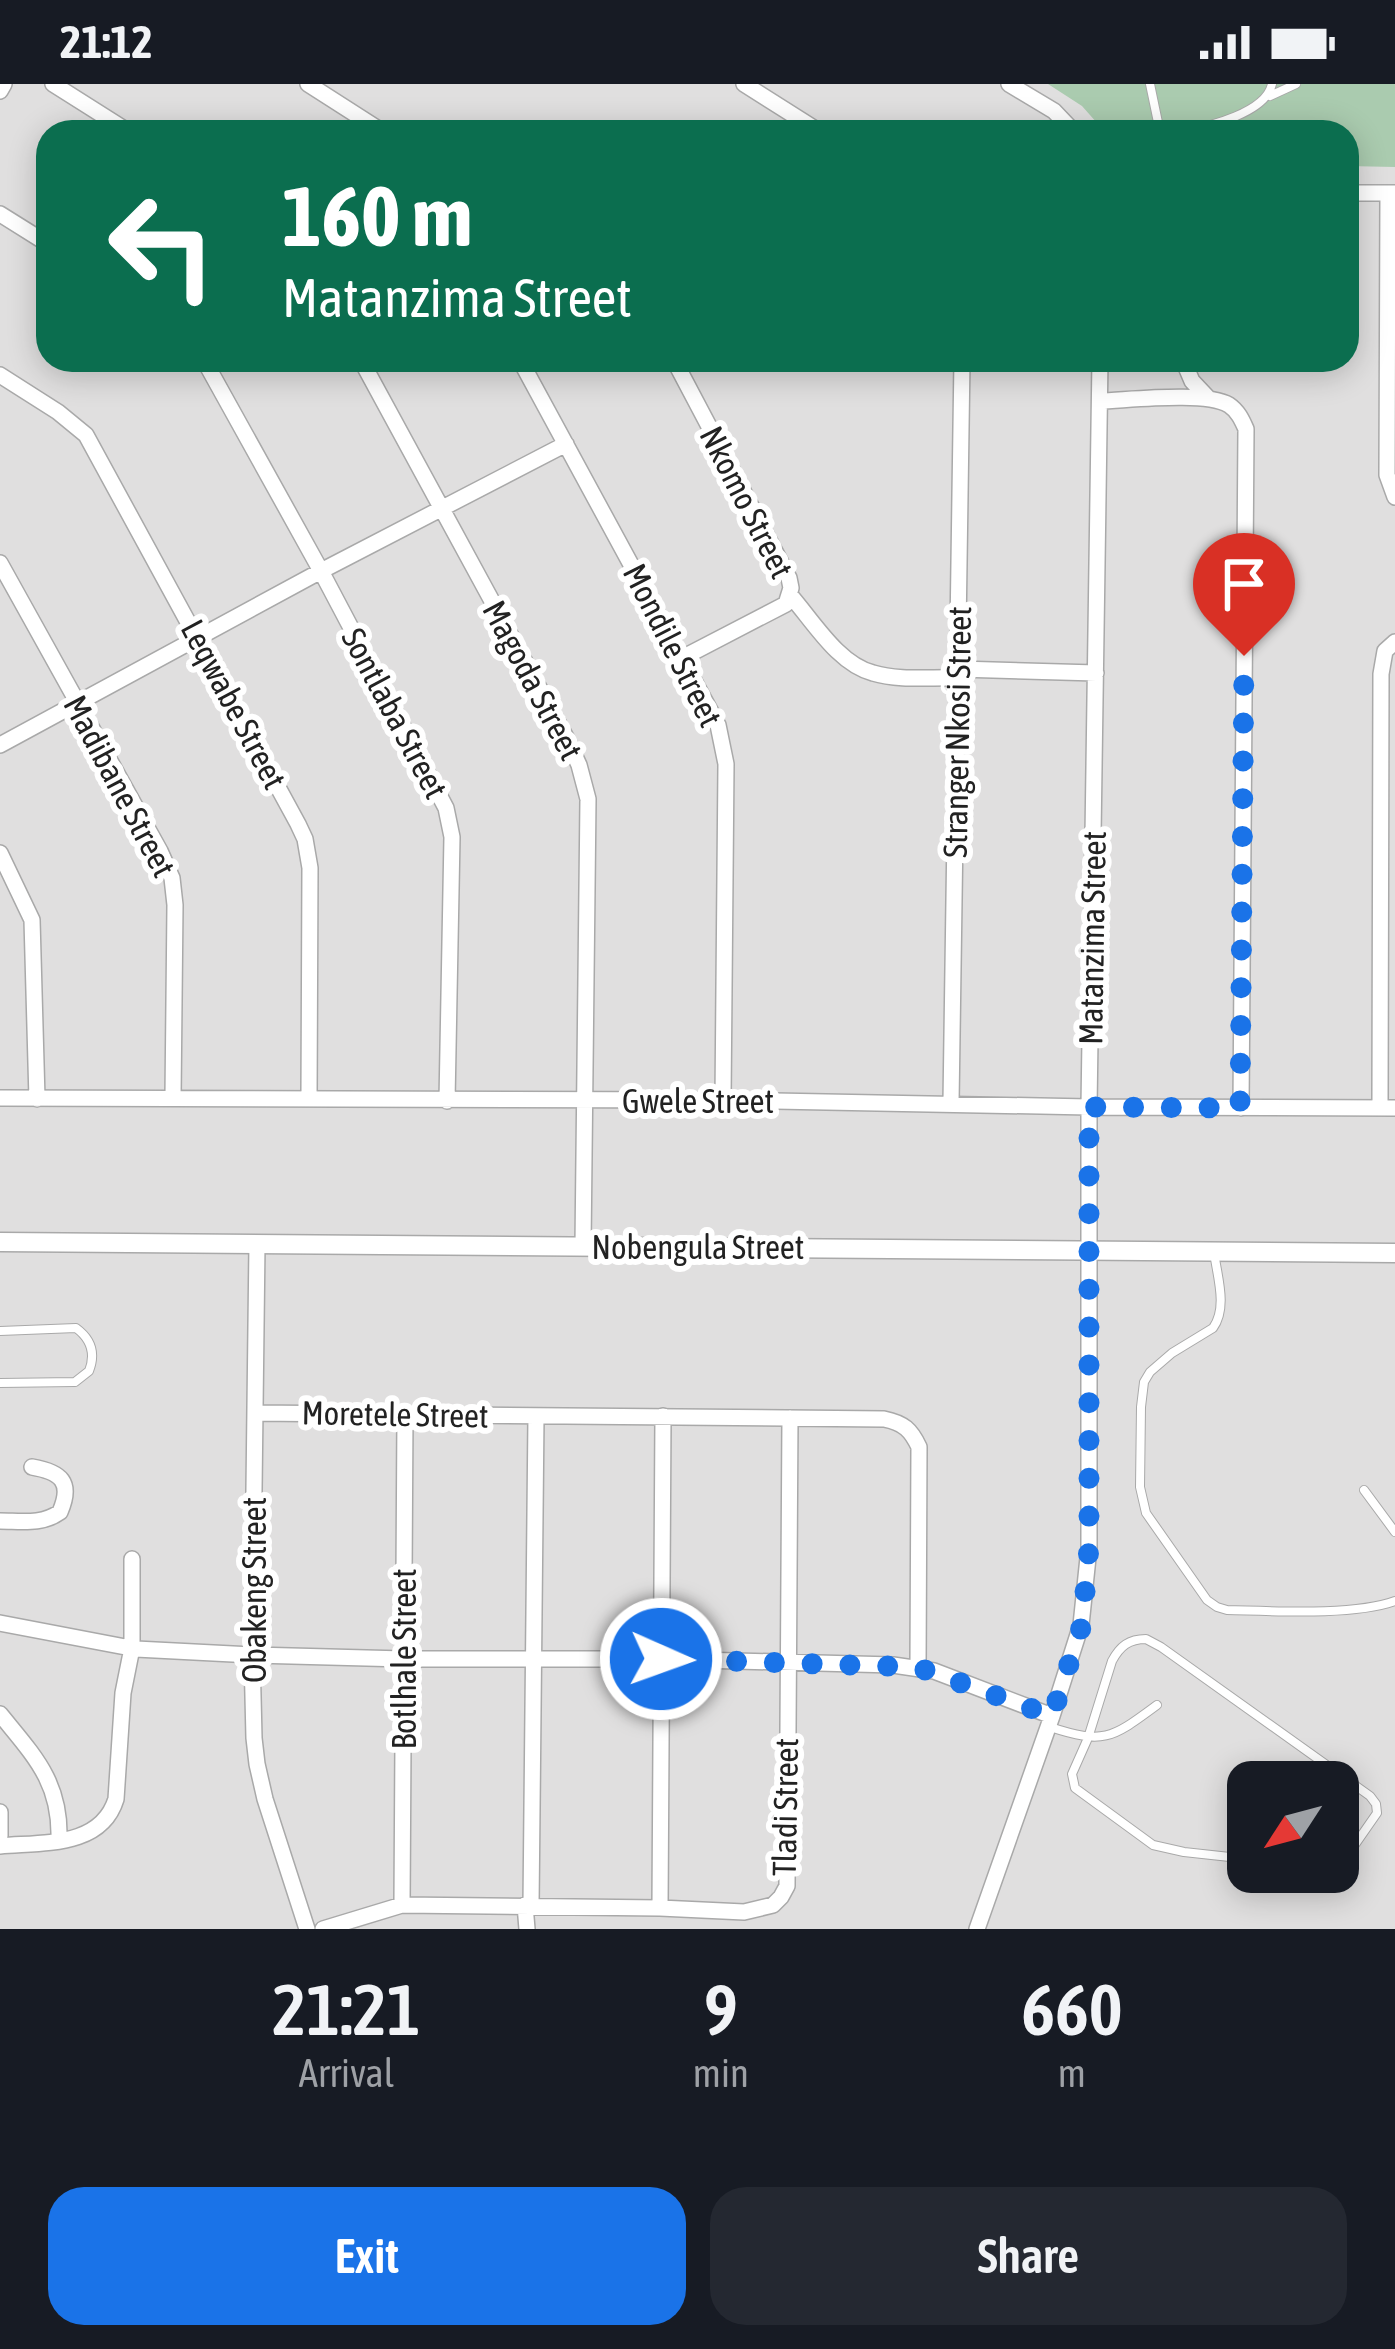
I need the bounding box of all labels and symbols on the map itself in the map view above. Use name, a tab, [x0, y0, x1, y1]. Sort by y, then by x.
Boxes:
street label: Nkomo Street	[693, 420, 801, 584]
pin	[1193, 533, 1295, 656]
street label: Mondile Street	[616, 557, 730, 733]
street label: Magoda Street	[475, 594, 591, 766]
street label: Stranger Nkosi Street	[936, 606, 978, 858]
street label: Leqwabe Street	[174, 613, 294, 795]
street label: Sontlaba Street	[334, 622, 456, 804]
street label: Madibane Street	[56, 689, 184, 883]
street label: Matanzima Street	[1071, 831, 1113, 1045]
street label: Gwele Street	[622, 1082, 774, 1120]
street label: Nobengula Street	[592, 1228, 804, 1266]
street label: Moretele Street	[301, 1393, 489, 1435]
street label: Obakeng Street	[235, 1497, 273, 1683]
street label: Botlhale Street	[385, 1568, 423, 1750]
position arrow	[598, 1596, 724, 1722]
street label: Tladi Street	[765, 1738, 805, 1876]
north arrow	[1227, 1761, 1359, 1893]

